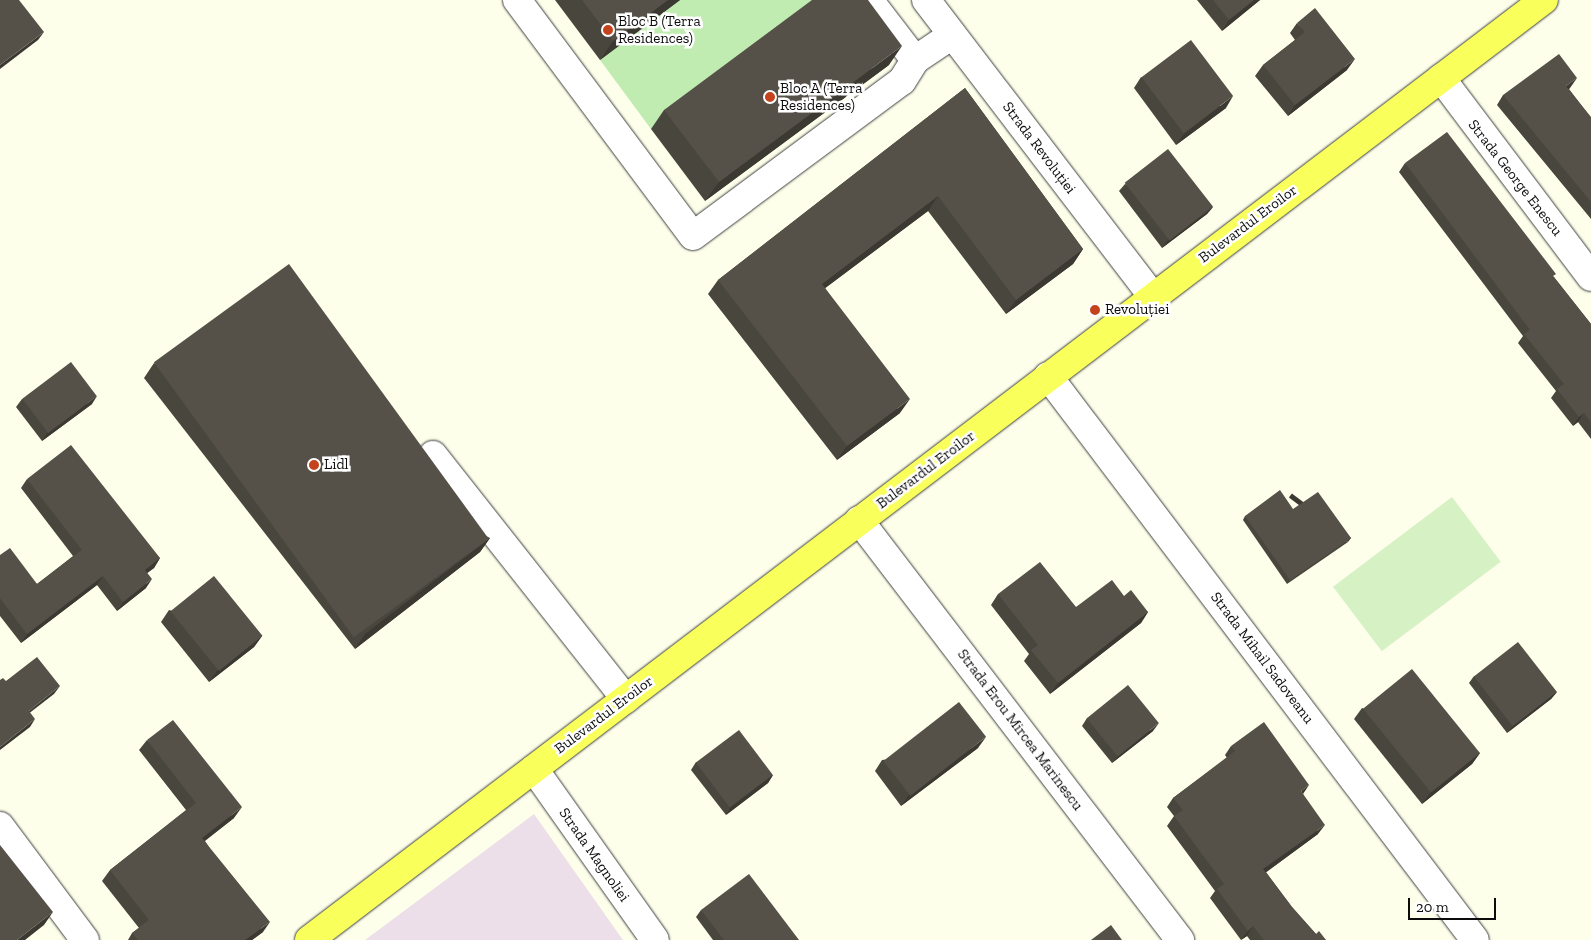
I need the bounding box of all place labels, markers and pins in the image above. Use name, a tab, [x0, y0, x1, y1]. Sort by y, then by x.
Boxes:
place label: Bloc B (Terra Residences)	[618, 12, 701, 47]
marker: Bloc B (Terra Residences)	[602, 24, 614, 36]
place label: Bloc A (Terra Residences)	[780, 79, 863, 114]
marker: Bloc A (Terra Residences)	[764, 91, 776, 103]
place label: Revoluției	[1105, 301, 1169, 319]
marker: Revoluției	[1089, 304, 1101, 316]
place label: Lidl	[324, 456, 349, 474]
marker: Lidl	[308, 459, 320, 471]

